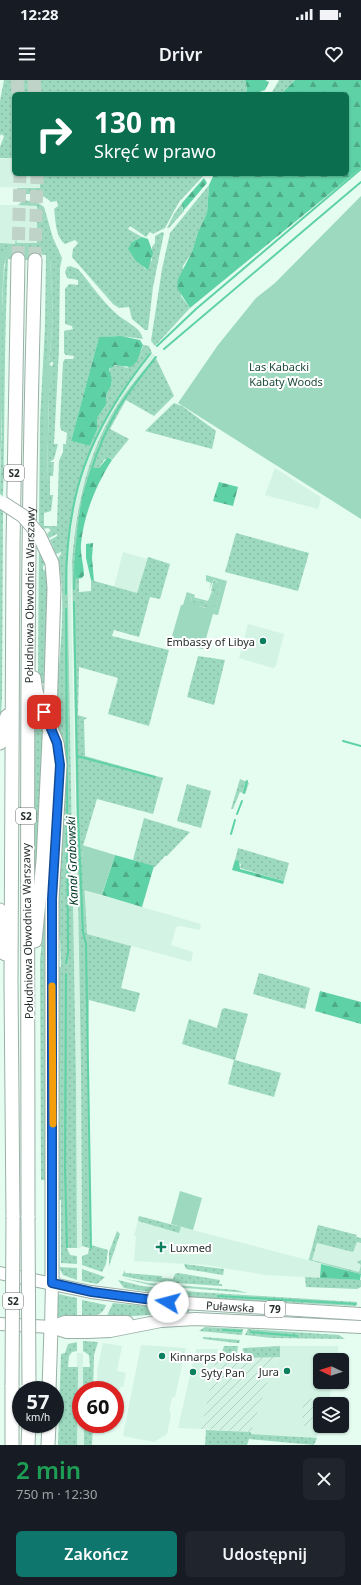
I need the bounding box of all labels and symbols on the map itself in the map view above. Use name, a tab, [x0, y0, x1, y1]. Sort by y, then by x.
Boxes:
park label: Las Kabacki	[249, 359, 309, 374]
park label: Kabaty Woods	[249, 374, 323, 389]
road number: S2	[4, 465, 24, 481]
street label: Południowa Obwodnica Warszawy	[20, 506, 37, 683]
place label: Embassy of Libya	[166, 634, 255, 649]
marker: Embassy of Libya	[258, 636, 268, 646]
pin	[27, 695, 61, 729]
road number: S2	[16, 808, 36, 824]
water label: Kanał Grabowski	[62, 815, 82, 906]
street label: Południowa Obwodnica Warszawy	[18, 842, 36, 1019]
place label: Luxmed	[170, 1240, 212, 1255]
marker: Luxmed	[155, 1241, 167, 1253]
position arrow	[147, 1281, 189, 1323]
road number: S2	[3, 1293, 23, 1309]
street label: Puławska	[206, 1297, 255, 1315]
road number: 79	[265, 1301, 285, 1317]
place label: Kinnarps Polska	[170, 1349, 252, 1364]
marker: Kinnarps Polska	[157, 1351, 167, 1361]
north arrow	[313, 1353, 349, 1389]
place label: Jura	[258, 1364, 279, 1379]
place label: Syty Pan	[201, 1365, 245, 1380]
marker: Jura	[282, 1366, 292, 1376]
marker: Syty Pan	[188, 1367, 198, 1377]
speed limit sign: 60	[72, 1381, 124, 1433]

